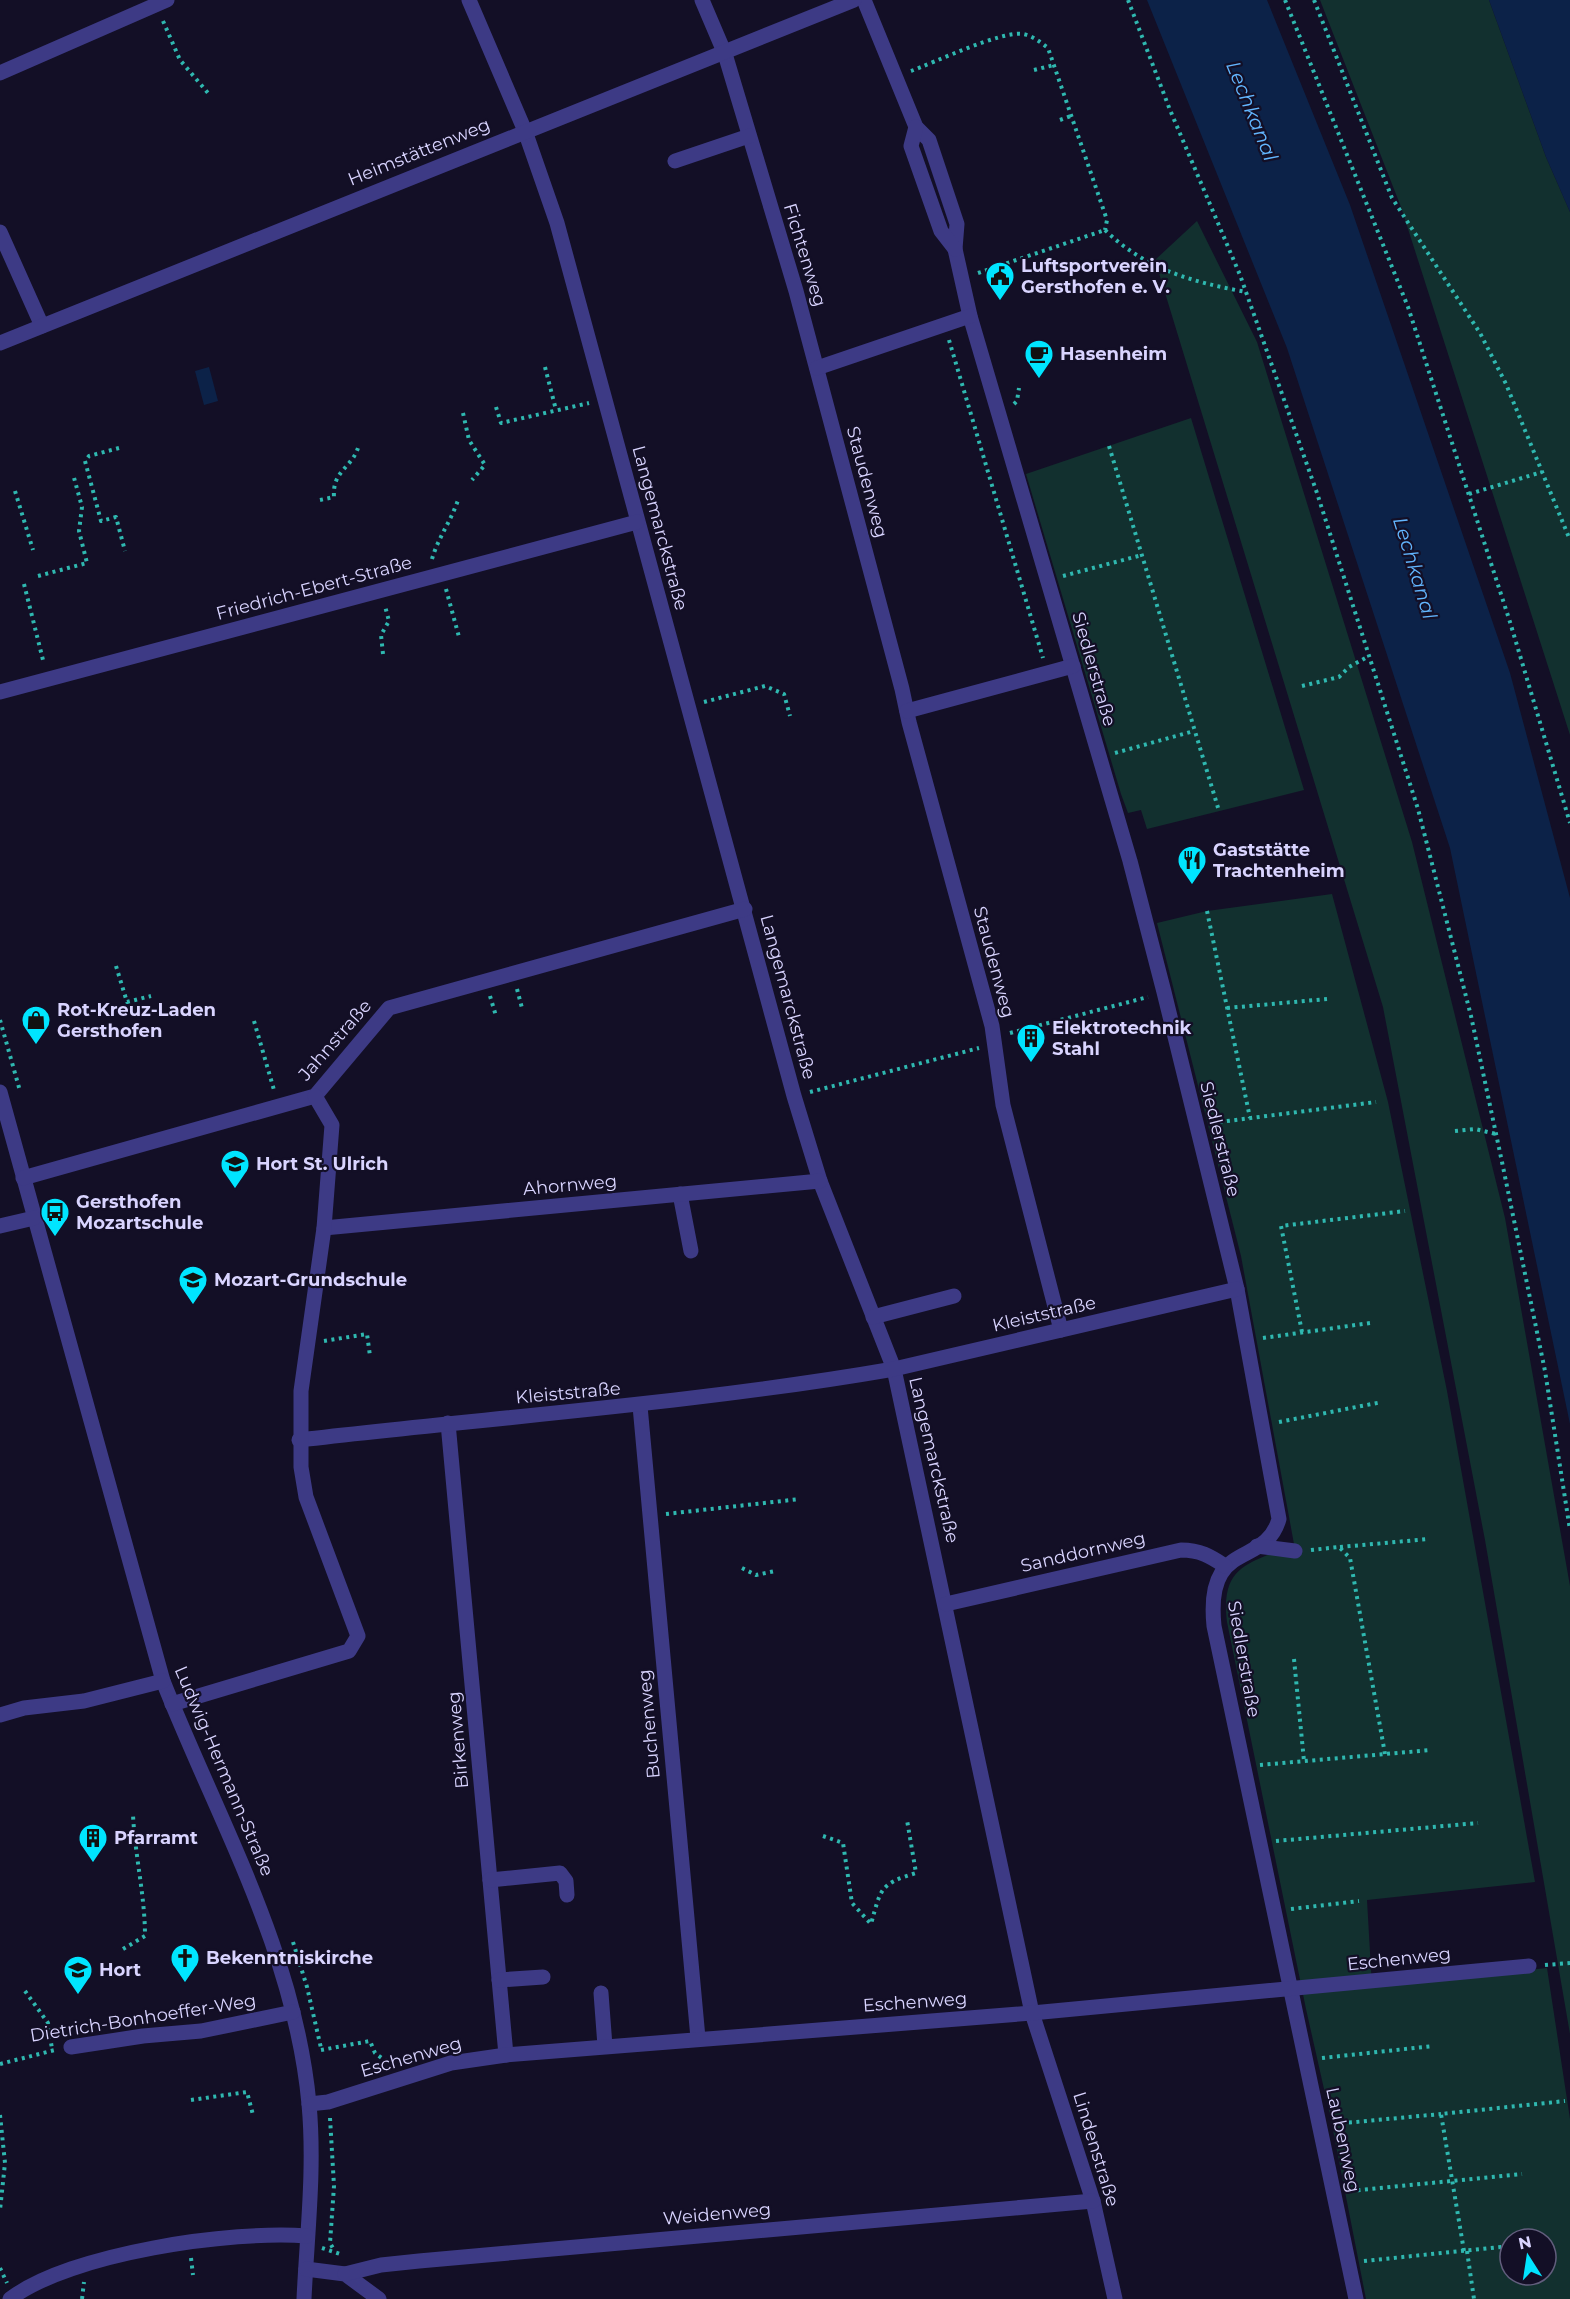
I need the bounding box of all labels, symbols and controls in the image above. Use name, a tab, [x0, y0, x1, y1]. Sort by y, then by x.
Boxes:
water label: Lechkanal	[1221, 57, 1283, 165]
street label: Heimstättenweg	[345, 113, 493, 191]
street label: Fichtenweg	[779, 201, 831, 309]
place label: Luftsportverein Gersthofen e. V.	[1021, 255, 1170, 298]
public building icon: Luftsportverein Gersthofen e. V.	[984, 260, 1016, 302]
cafe icon: Hasenheim	[1023, 338, 1055, 380]
place label: Hasenheim	[1060, 343, 1167, 365]
street label: Staudenweg	[842, 424, 892, 540]
street label: Langemarckstraße	[627, 443, 693, 613]
water label: Lechkanal	[1388, 514, 1442, 623]
street label: Friedrich-Ebert-Straße	[214, 551, 414, 625]
street label: Siedlerstraße	[1067, 609, 1121, 729]
place label: Gaststätte Trachtenheim	[1213, 839, 1345, 882]
restaurant icon: Gaststätte Trachtenheim	[1176, 844, 1208, 886]
street label: Staudenweg	[969, 904, 1019, 1020]
street label: Langemarckstraße	[755, 912, 821, 1082]
street label: Jahnstraße	[293, 995, 376, 1086]
place label: Rot-Kreuz-Laden Gersthofen	[57, 999, 216, 1042]
shop icon: Rot-Kreuz-Laden Gersthofen	[20, 1004, 52, 1046]
place label: Elektrotechnik Stahl	[1052, 1017, 1192, 1060]
building icon: Elektrotechnik Stahl	[1015, 1022, 1047, 1064]
street label: Siedlerstraße	[1195, 1079, 1245, 1199]
school or university icon: Hort St. Ulrich	[219, 1148, 251, 1190]
place label: Hort St. Ulrich	[256, 1153, 388, 1175]
street label: Ahornweg	[522, 1170, 618, 1200]
place label: Gersthofen Mozartschule	[76, 1191, 203, 1234]
bus stop icon: Gersthofen Mozartschule	[39, 1196, 71, 1238]
school or university icon: Mozart-Grundschule	[177, 1264, 209, 1306]
place label: Mozart-Grundschule	[214, 1269, 407, 1291]
street label: Kleiststraße	[990, 1291, 1098, 1337]
street label: Langemarckstraße	[904, 1375, 964, 1545]
street label: Kleiststraße	[514, 1377, 622, 1409]
street label: Sanddornweg	[1018, 1527, 1148, 1577]
street label: Siedlerstraße	[1223, 1599, 1265, 1719]
street label: Ludwig-Hermann-Straße	[170, 1663, 278, 1880]
street label: Buchenweg	[633, 1669, 665, 1779]
street label: Birkenweg	[443, 1690, 473, 1790]
building icon: Pfarramt	[77, 1822, 109, 1864]
place label: Pfarramt	[114, 1827, 198, 1849]
church icon: Bekenntniskirche	[169, 1942, 201, 1984]
street label: Eschenweg	[1346, 1943, 1452, 1975]
place label: Bekenntniskirche	[206, 1947, 373, 1969]
school or university icon: Hort	[62, 1954, 94, 1996]
place label: Hort	[99, 1959, 141, 1981]
street label: Eschenweg	[862, 1987, 968, 2017]
street label: Dietrich-Bonhoeffer-Weg	[28, 1989, 258, 2047]
street label: Eschenweg	[358, 2032, 464, 2082]
street label: Laubenweg	[1321, 2085, 1365, 2195]
street label: Lindenstraße	[1068, 2089, 1124, 2209]
street label: Weidenweg	[662, 2198, 772, 2230]
north arrow	[1498, 2227, 1558, 2287]
text: N	[1517, 2232, 1533, 2253]

